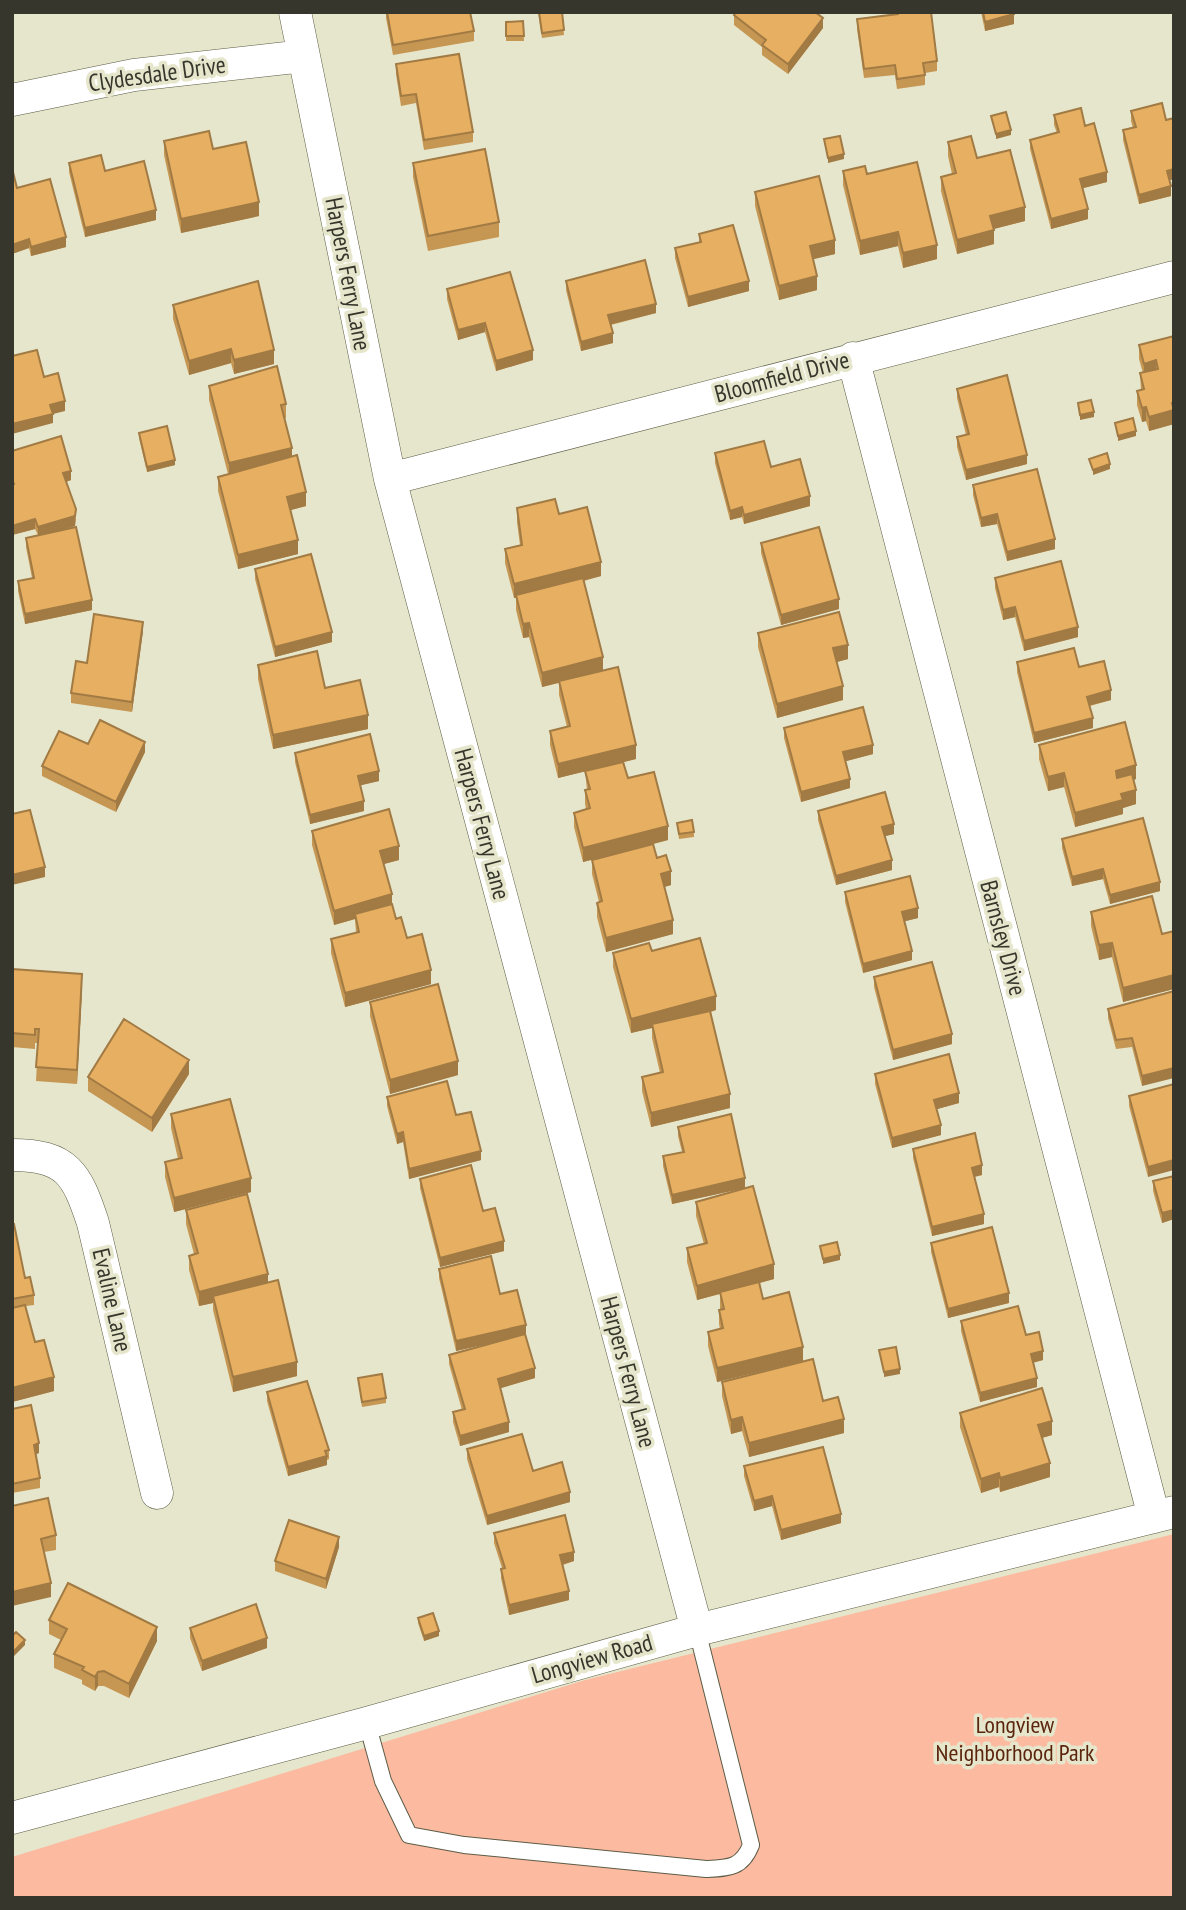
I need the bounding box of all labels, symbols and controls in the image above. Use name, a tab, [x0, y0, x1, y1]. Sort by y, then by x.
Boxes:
street label: Clydesdale Drive	[86, 49, 228, 98]
street label: Harpers Ferry Lane	[318, 195, 379, 353]
street label: Bloomfield Drive	[711, 344, 853, 409]
street label: Harpers Ferry Lane	[447, 745, 518, 903]
street label: Barnsley Drive	[973, 877, 1034, 999]
street label: Evaline Lane	[86, 1245, 139, 1355]
street label: Harpers Ferry Lane	[593, 1293, 664, 1451]
street label: Longview Road	[528, 1627, 656, 1691]
park label: Longview Neighborhood Park	[936, 1709, 1095, 1768]

